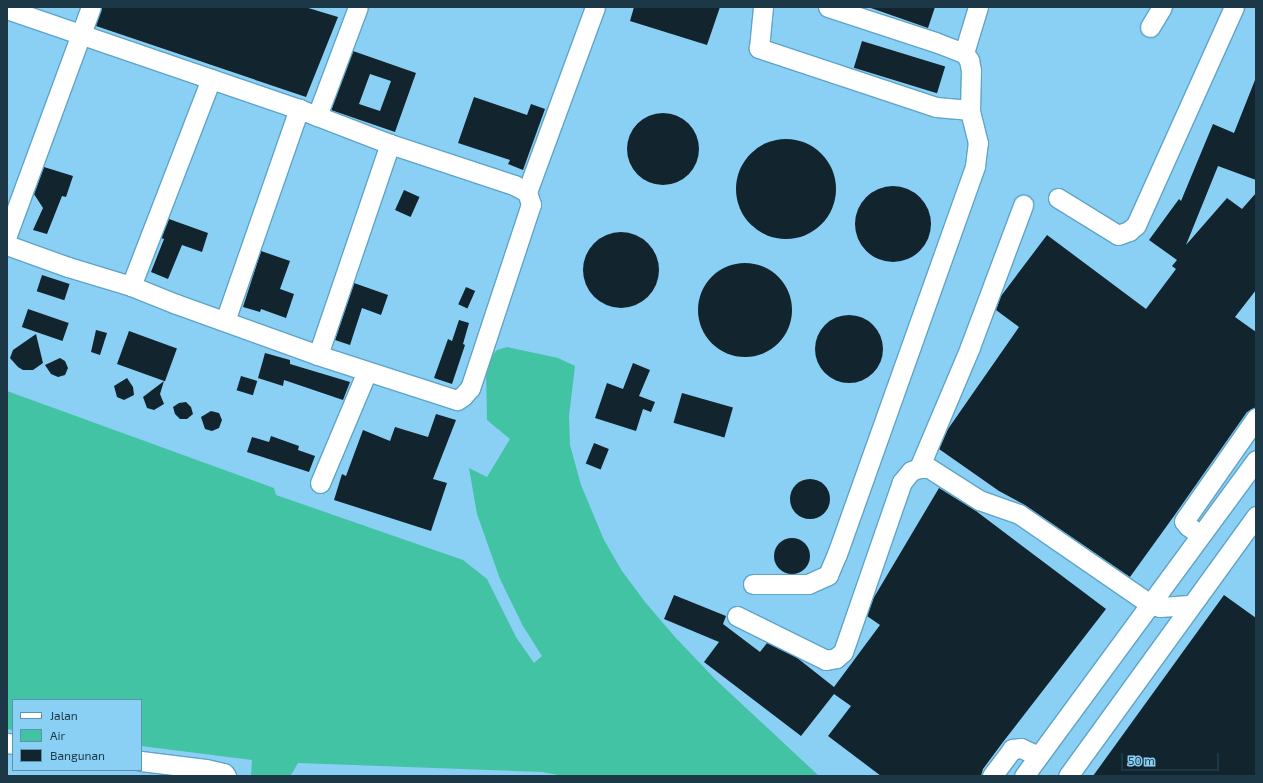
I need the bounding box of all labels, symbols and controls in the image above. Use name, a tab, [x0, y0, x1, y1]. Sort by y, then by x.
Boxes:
legend	[12, 699, 142, 771]
text: Jalan	[50, 708, 78, 722]
text: Air	[50, 728, 65, 742]
scale bar	[1123, 745, 1221, 771]
text: Bangunan	[50, 748, 105, 762]
text: 50 m	[1128, 753, 1155, 767]

